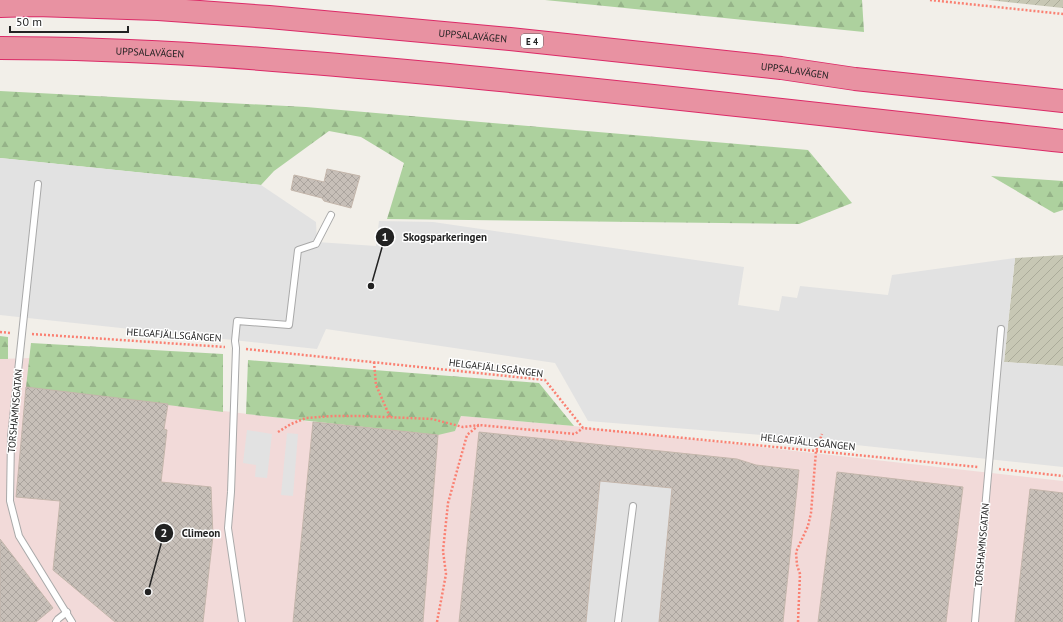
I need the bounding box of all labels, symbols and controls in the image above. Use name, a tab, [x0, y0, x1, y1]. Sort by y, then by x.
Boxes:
scale bar	[10, 8, 128, 34]
text: 50 m	[16, 14, 42, 29]
street label: UPPSALAVÄGEN	[438, 26, 508, 45]
road number: E 4	[521, 34, 543, 48]
street label: UPPSALAVÄGEN	[115, 44, 185, 60]
street label: UPPSALAVÄGEN	[760, 59, 830, 82]
callout: Skogsparkeringen	[375, 225, 495, 248]
text: 1	[382, 229, 388, 244]
text: Skogsparkeringen	[403, 230, 487, 244]
street label: HELGAFJÄLLSGÅNGEN	[126, 325, 222, 345]
street label: HELGAFJÄLLSGÅNGEN	[448, 356, 544, 380]
street label: TORSHAMNSGATAN	[5, 368, 25, 454]
street label: HELGAFJÄLLSGÅNGEN	[760, 431, 856, 453]
street label: TORSHAMNSGATAN	[972, 502, 992, 588]
callout: Climeon	[154, 521, 228, 544]
text: 2	[161, 525, 167, 540]
text: Climeon	[182, 526, 220, 540]

